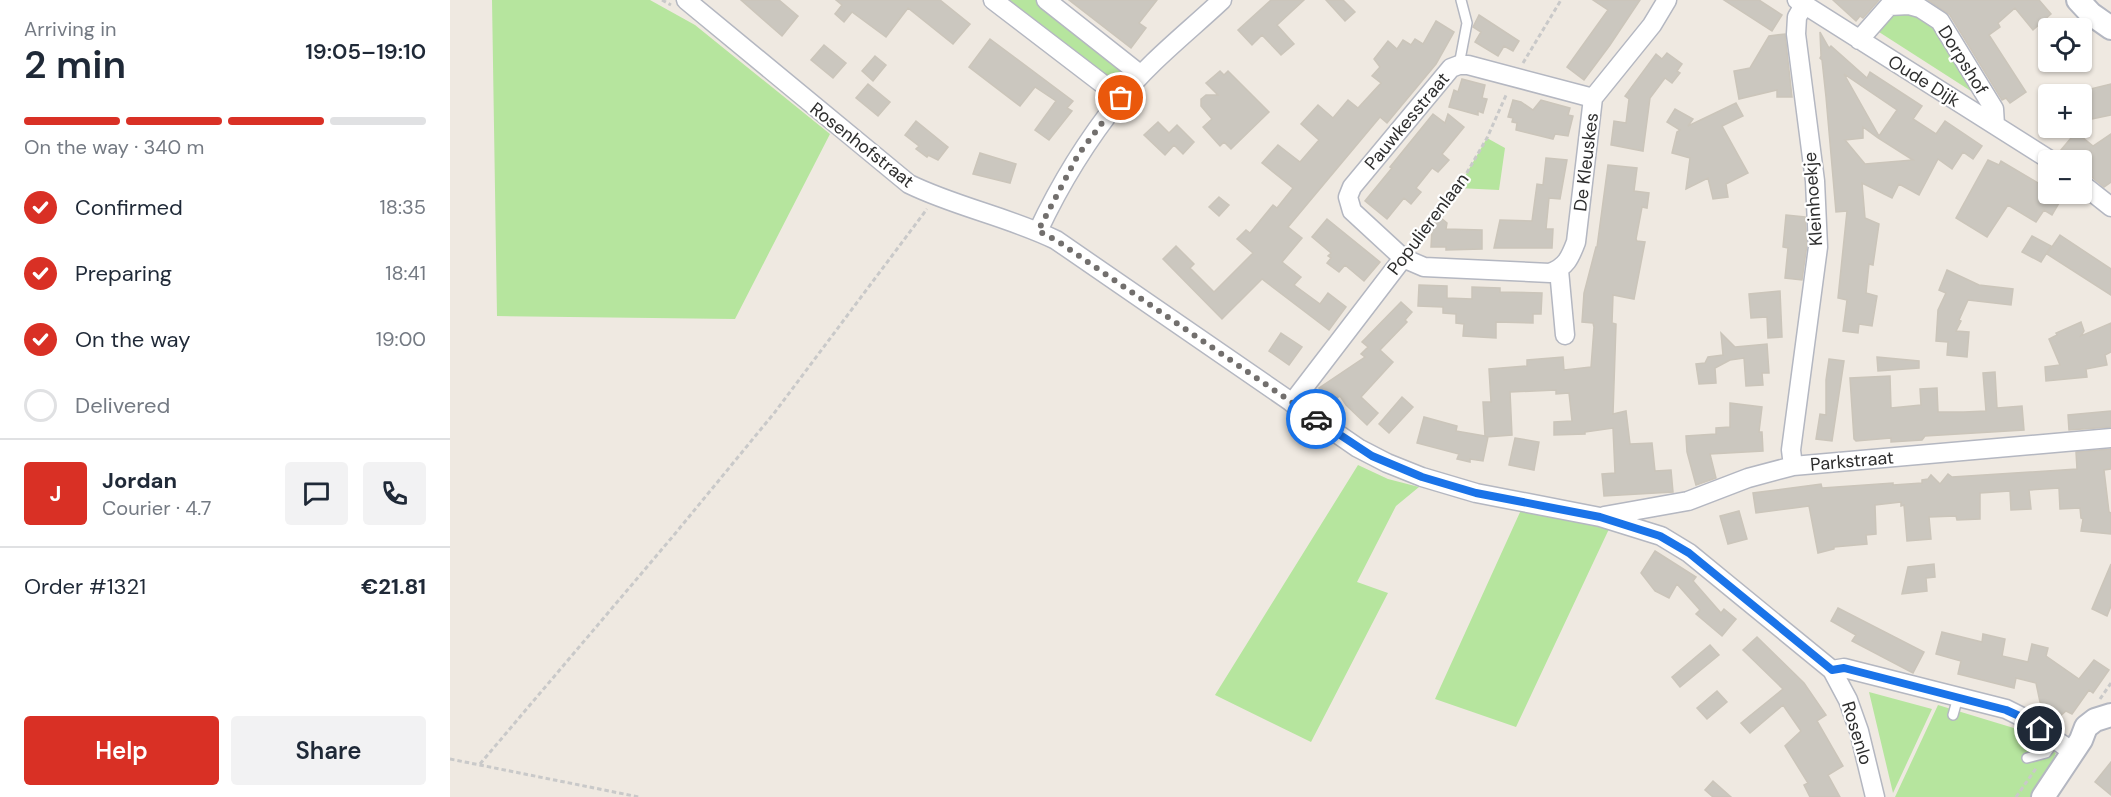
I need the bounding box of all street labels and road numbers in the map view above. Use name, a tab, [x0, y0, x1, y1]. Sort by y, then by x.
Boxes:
street label: Dorpshof	[1932, 21, 1994, 99]
street label: Oude Dijk	[1883, 49, 1965, 113]
street label: Pauwkesstraat	[1359, 67, 1455, 175]
street label: Rosenhofstraat	[805, 97, 919, 193]
street label: De Kleuskes	[1568, 111, 1604, 213]
street label: Kleinhoekje	[1798, 151, 1828, 247]
street label: Populierenlaan	[1382, 168, 1474, 280]
street label: Parkstraat	[1809, 445, 1895, 477]
street label: Rosenlo	[1836, 698, 1878, 768]

